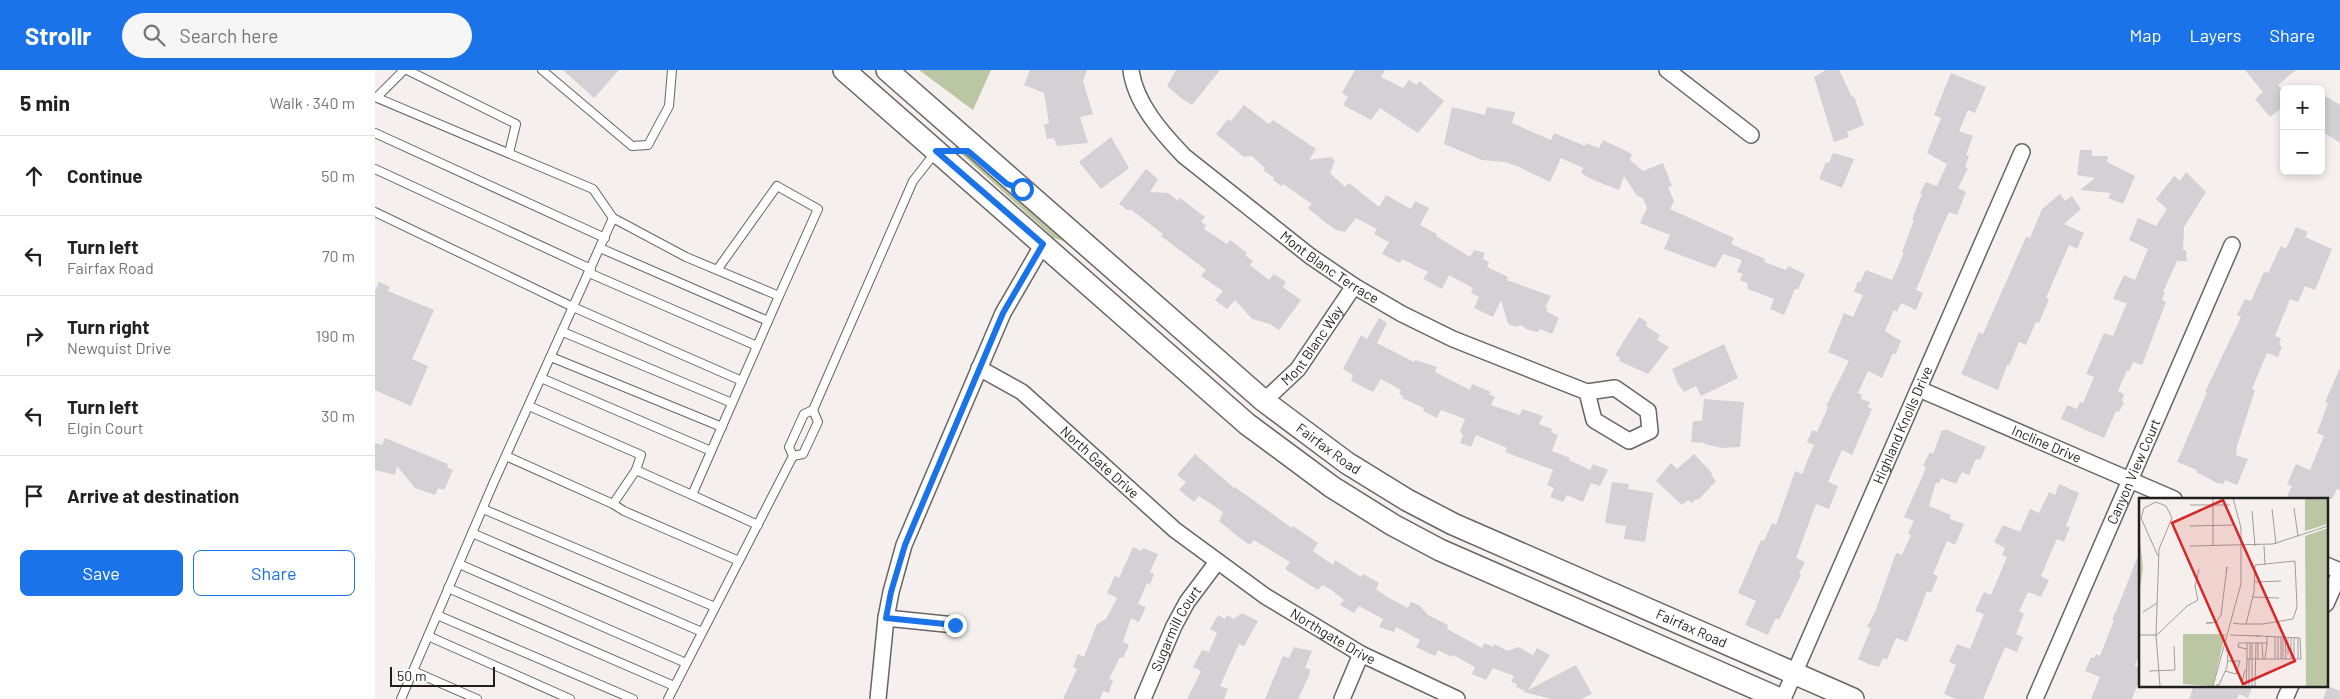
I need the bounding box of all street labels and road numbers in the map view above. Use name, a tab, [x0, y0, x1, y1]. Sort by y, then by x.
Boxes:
street label: Mont Blanc Terrace	[1277, 227, 1382, 307]
street label: Mont Blanc Way	[1277, 302, 1347, 389]
street label: Highland Knolls Drive	[1869, 363, 1935, 486]
street label: Canyon View Court	[2103, 416, 2164, 527]
street label: Fairfax Road	[1293, 419, 1364, 478]
street label: Incline Drive	[2009, 421, 2084, 466]
street label: North Gate Drive	[1057, 422, 1143, 502]
street label: Sugarmill Court	[1147, 582, 1204, 674]
street label: Northgate Drive	[1287, 604, 1378, 668]
street label: Fairfax Road	[1654, 605, 1730, 651]

